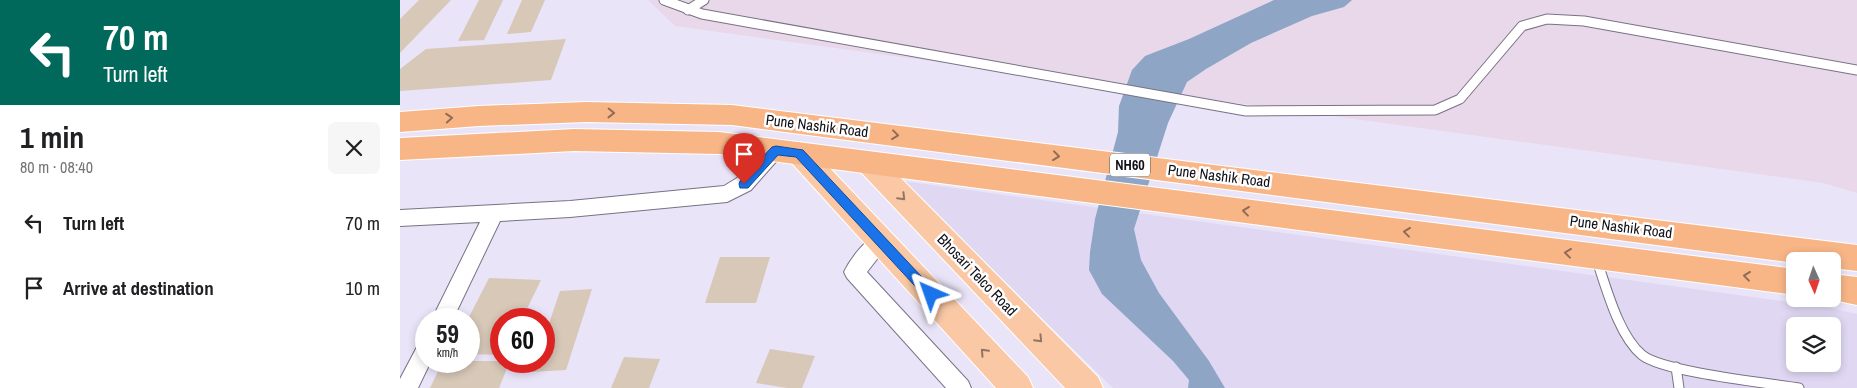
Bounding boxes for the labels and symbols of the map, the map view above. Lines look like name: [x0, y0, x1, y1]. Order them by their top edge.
one-way arrow: [607, 107, 615, 118]
street label: Pune Nashik Road: [765, 109, 870, 142]
one-way arrow: [445, 113, 453, 124]
one-way arrow: [891, 129, 899, 140]
pin: [723, 133, 765, 184]
one-way arrow: [1052, 150, 1060, 161]
road number: NH60: [1110, 154, 1150, 176]
street label: Pune Nashik Road: [1167, 159, 1272, 192]
one-way arrow: [896, 191, 905, 200]
one-way arrow: [1242, 206, 1250, 217]
street label: Pune Nashik Road: [1569, 210, 1674, 243]
one-way arrow: [1403, 227, 1411, 238]
street label: Bhosari Telco Road: [933, 229, 1022, 320]
one-way arrow: [1564, 248, 1572, 259]
north arrow: [1786, 252, 1841, 308]
position arrow: [904, 267, 956, 319]
one-way arrow: [1742, 271, 1750, 282]
speed limit sign: 60: [490, 308, 555, 373]
one-way arrow: [1033, 333, 1042, 342]
one-way arrow: [981, 349, 990, 358]

